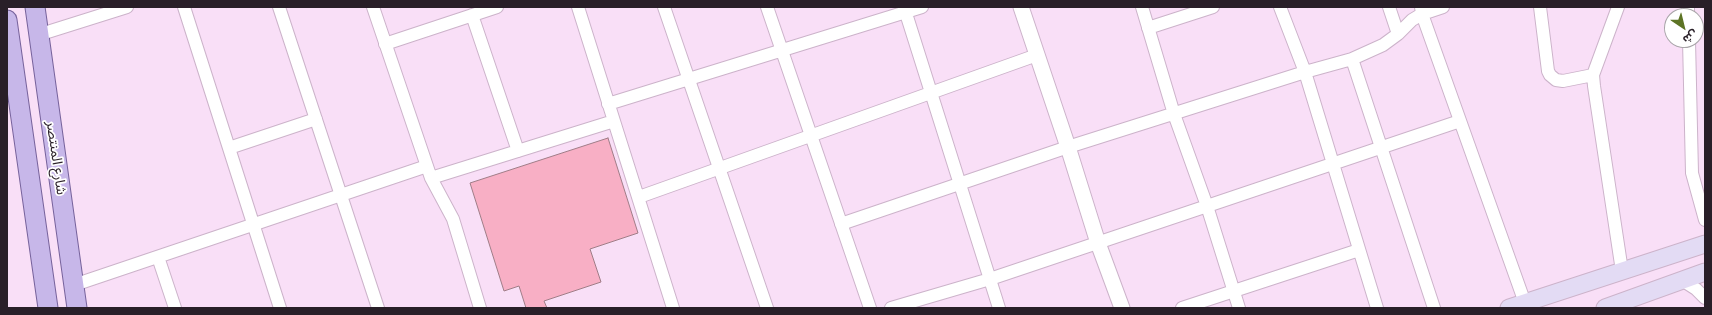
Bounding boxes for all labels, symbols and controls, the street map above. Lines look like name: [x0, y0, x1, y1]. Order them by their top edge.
north arrow: [1664, 8, 1704, 48]
text: ش: [1680, 27, 1701, 47]
street label: شارع المنتصر: [43, 120, 69, 196]

